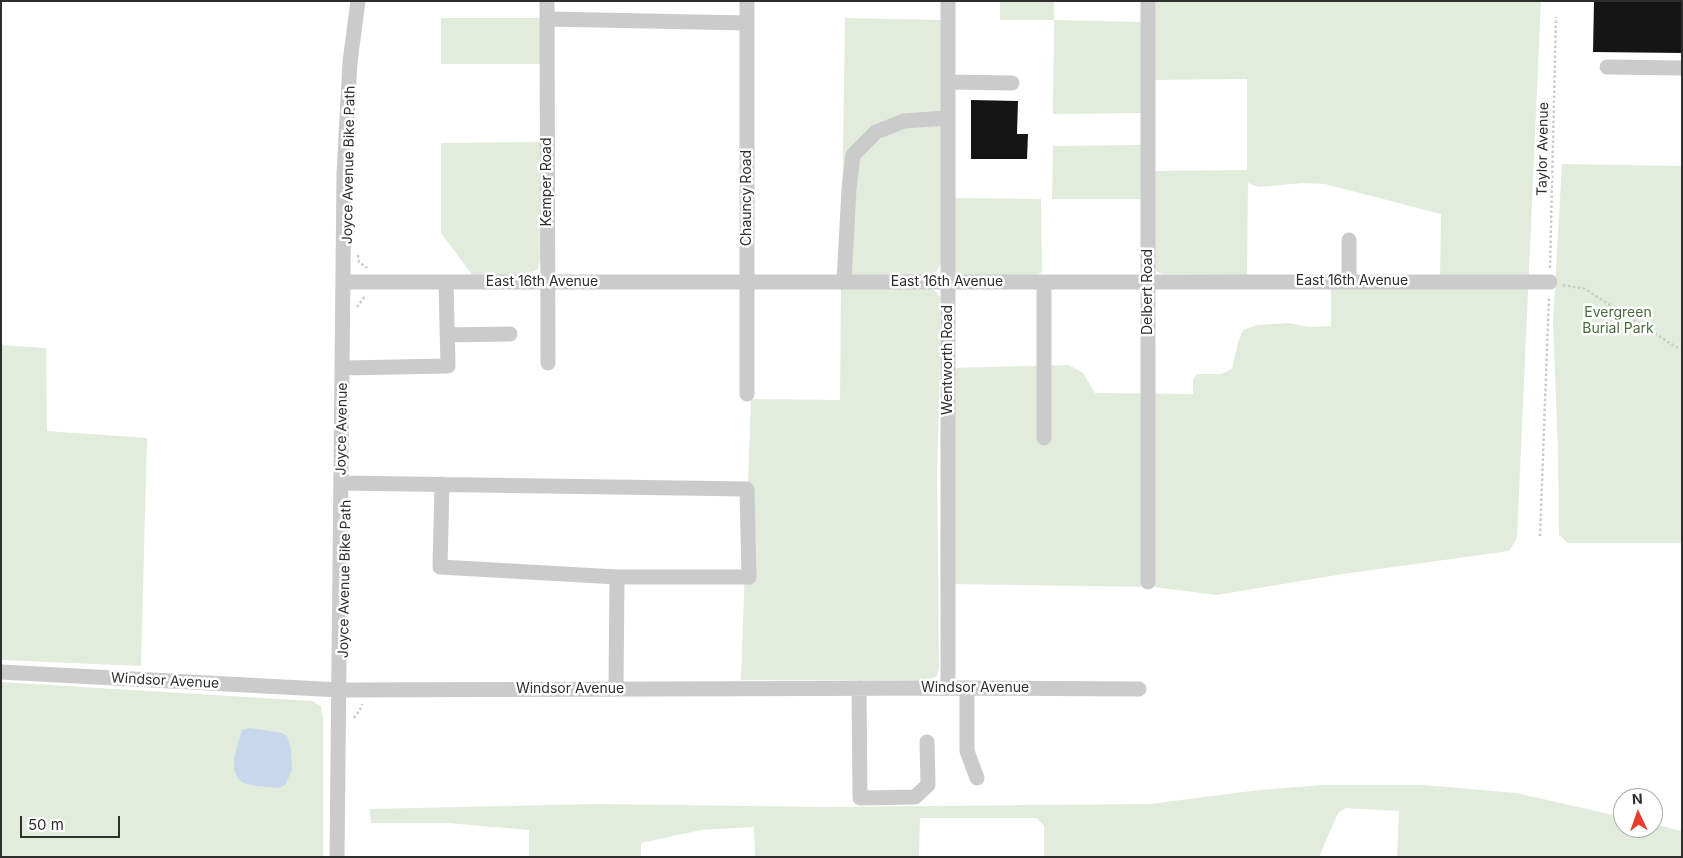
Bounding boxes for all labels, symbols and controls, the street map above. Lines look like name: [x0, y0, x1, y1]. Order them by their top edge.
street label: Joyce Avenue Bike Path: [339, 86, 359, 244]
street label: Taylor Avenue: [1534, 102, 1552, 196]
street label: Kemper Road: [539, 138, 555, 226]
street label: Chauncy Road: [739, 150, 755, 246]
street label: Delbert Road: [1140, 249, 1156, 335]
street label: East 16th Avenue: [1296, 273, 1408, 289]
street label: East 16th Avenue: [486, 274, 598, 290]
street label: East 16th Avenue: [891, 274, 1003, 290]
street label: Wentworth Road: [940, 305, 956, 415]
park label: Evergreen Burial Park: [1582, 305, 1654, 338]
street label: Joyce Avenue: [333, 382, 351, 476]
street label: Joyce Avenue Bike Path: [335, 500, 355, 658]
street label: Windsor Avenue: [111, 670, 219, 692]
street label: Windsor Avenue: [921, 680, 1029, 696]
street label: Windsor Avenue: [516, 681, 624, 697]
north arrow: [1613, 788, 1663, 838]
text: N: [1631, 790, 1643, 807]
scale bar: [22, 806, 122, 838]
text: 50 m: [28, 815, 64, 834]

